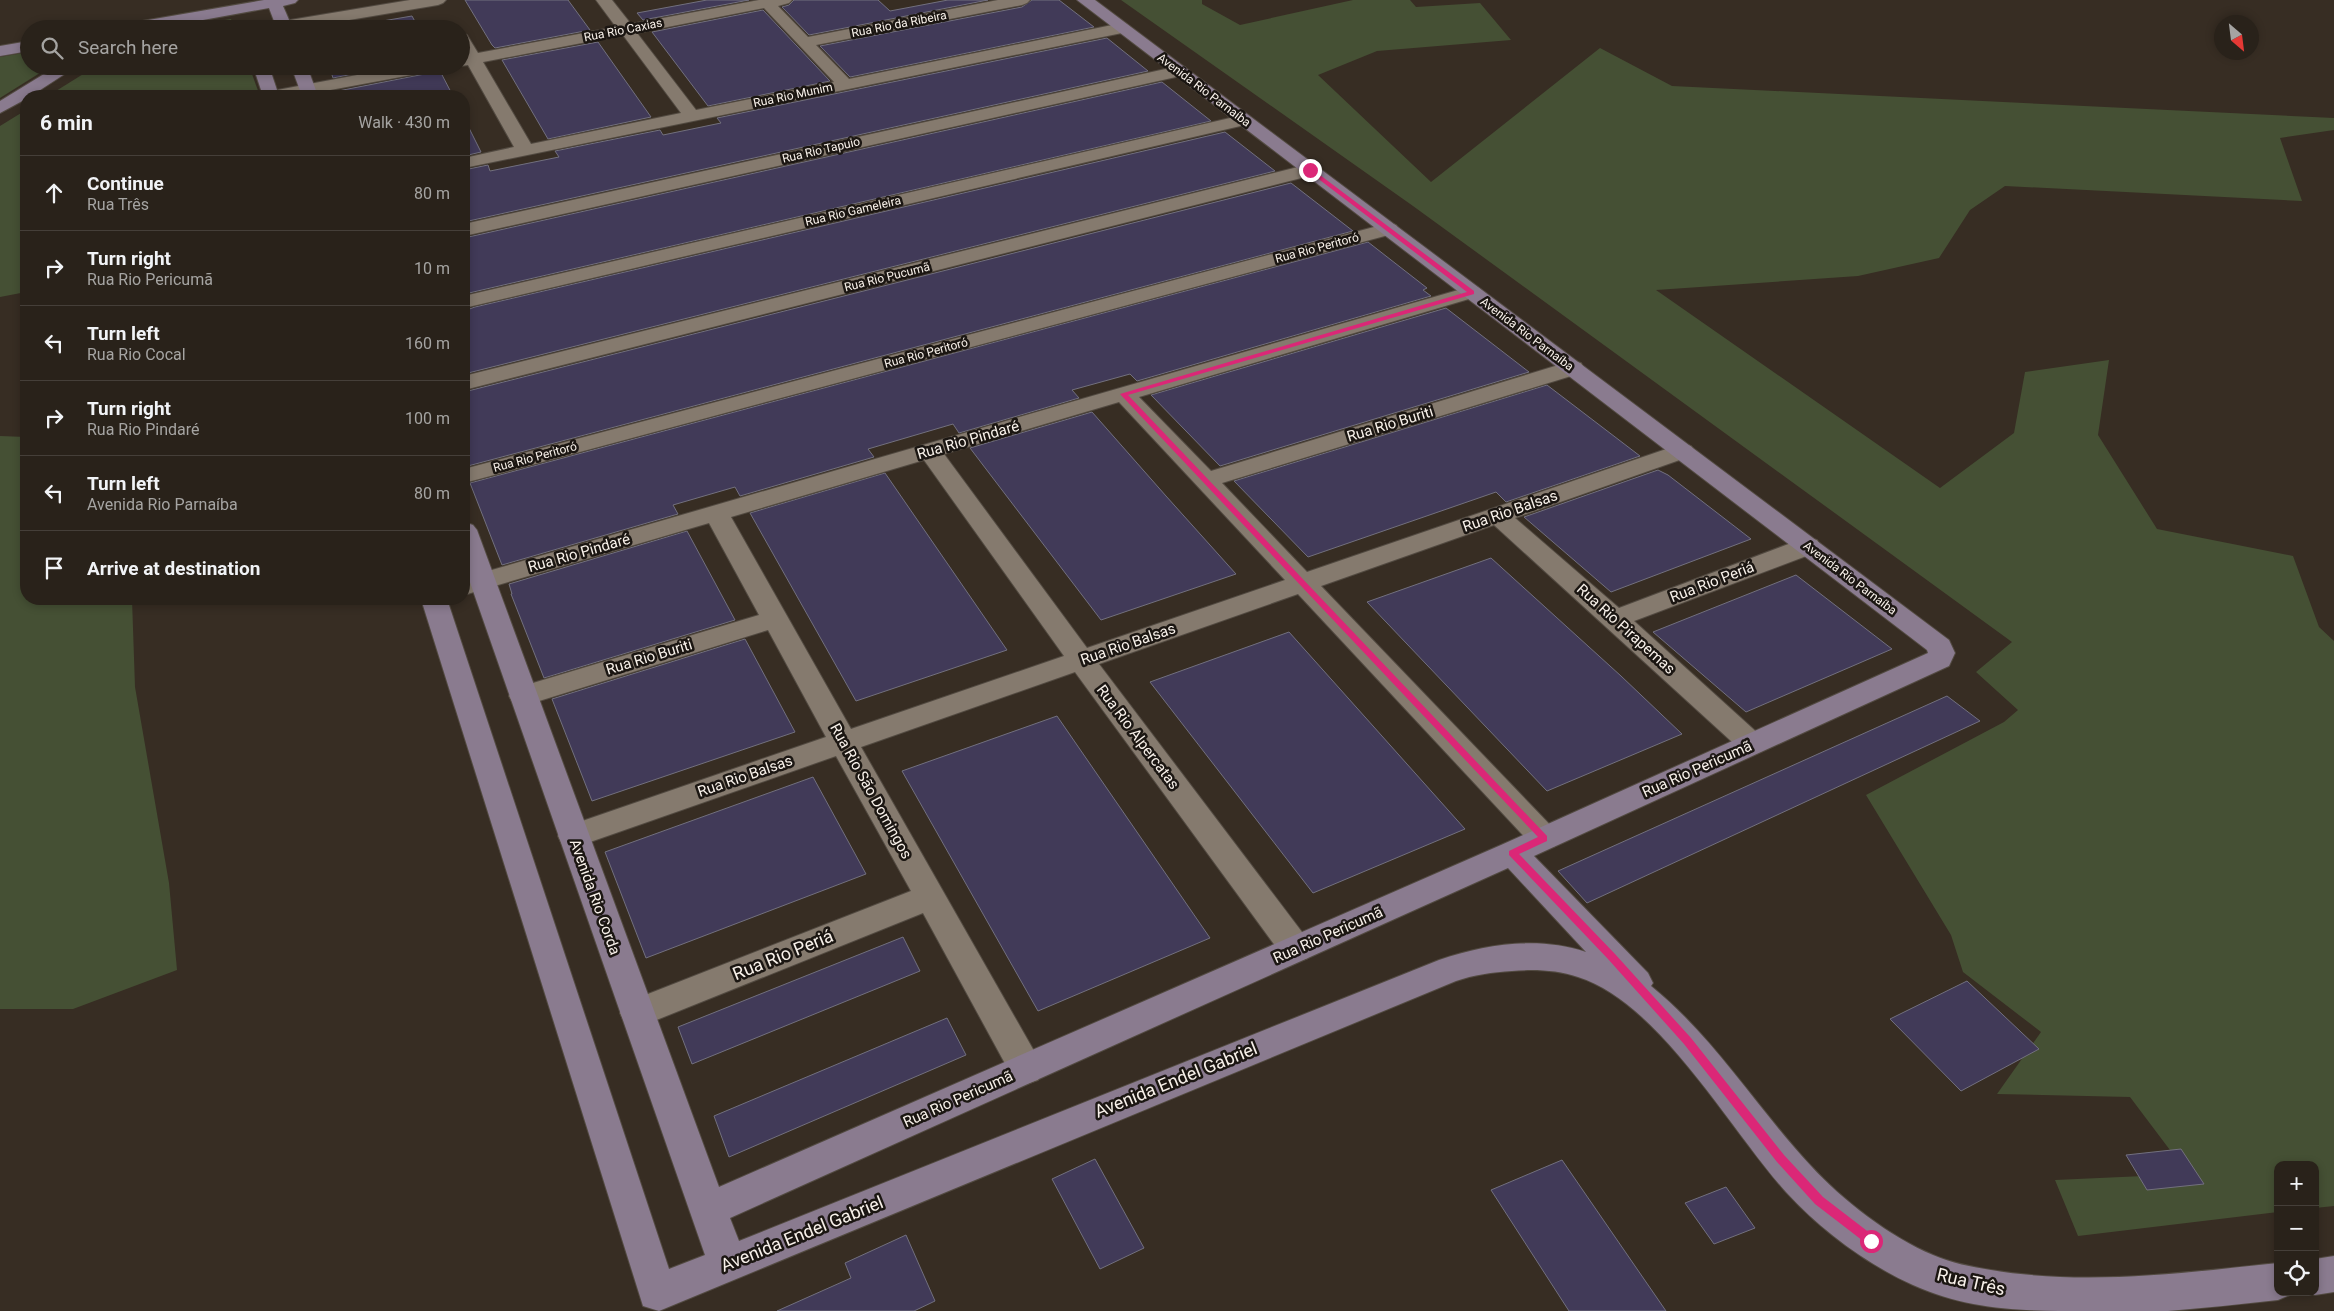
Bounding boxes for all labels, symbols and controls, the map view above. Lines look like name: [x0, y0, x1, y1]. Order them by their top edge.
street label: Rua Rio da Ribeira: [850, 8, 948, 40]
north arrow: [2214, 15, 2259, 60]
street label: Rua Rio Caxias: [583, 16, 663, 44]
search box: [20, 20, 470, 75]
icon: search: [38, 34, 66, 62]
text: Search here: [78, 36, 178, 59]
street label: Avenida Rio Parnaíba: [1155, 50, 1253, 130]
street label: Rua Rio Munim: [752, 80, 834, 110]
text: 6 min: [40, 111, 93, 135]
text: Walk · 430 m: [358, 113, 450, 132]
street label: Rua Rio Tapuio: [781, 134, 861, 166]
route end: [1299, 159, 1322, 182]
text: Continue: [87, 172, 164, 195]
icon: ahead: [40, 179, 68, 207]
text: 80 m: [414, 184, 450, 203]
street label: Rua Rio Gameleira: [804, 193, 902, 229]
text: Rua Três: [87, 195, 149, 214]
street label: Rua Rio Peritoró: [1274, 230, 1360, 266]
text: Turn right: [87, 247, 171, 270]
icon: right: [40, 254, 68, 282]
text: 10 m: [414, 259, 450, 278]
street label: Rua Rio Pucumã: [843, 260, 931, 294]
text: Rua Rio Pericumã: [87, 270, 213, 289]
street label: Avenida Rio Parnaíba: [1478, 294, 1576, 374]
text: Turn left: [87, 322, 160, 345]
icon: left: [40, 329, 68, 357]
text: 160 m: [405, 334, 450, 353]
street label: Rua Rio Peritoró: [883, 335, 969, 371]
text: Rua Rio Cocal: [87, 345, 186, 364]
text: Turn right: [87, 397, 171, 420]
street label: Rua Rio Buriti: [1345, 402, 1435, 446]
icon: right: [40, 404, 68, 432]
text: 100 m: [405, 409, 450, 428]
street label: Rua Rio Pindaré: [915, 417, 1021, 463]
text: Rua Rio Pindaré: [87, 420, 200, 439]
street label: Rua Rio Peritoró: [492, 439, 578, 475]
text: Turn left: [87, 472, 160, 495]
icon: left: [40, 479, 68, 507]
text: 80 m: [414, 484, 450, 503]
street label: Rua Rio Balsas: [1460, 486, 1560, 536]
text: Avenida Rio Parnaíba: [87, 495, 238, 514]
street label: Rua Rio Pindaré: [526, 530, 632, 576]
street label: Avenida Rio Parnaíba: [1801, 538, 1899, 618]
icon: arrive: [40, 554, 68, 582]
text: Arrive at destination: [87, 557, 260, 580]
street label: Rua Rio Periá: [1667, 558, 1757, 606]
street label: Rua Rio Pirapemas: [1573, 580, 1679, 678]
street label: Rua Rio Balsas: [1078, 619, 1178, 669]
street label: Rua Rio Buriti: [604, 635, 694, 679]
street label: Rua Rio Alpercatas: [1093, 681, 1183, 793]
street label: Rua Rio São Domingos: [826, 720, 916, 862]
street label: Rua Rio Pericumã: [1639, 737, 1755, 801]
street label: Rua Rio Balsas: [695, 751, 795, 801]
street label: Avenida Rio Corda: [566, 837, 624, 957]
street label: Rua Rio Pericumã: [1270, 903, 1386, 967]
street label: Rua Rio Periá: [729, 925, 836, 984]
street label: Avenida Endel Gabriel: [1091, 1037, 1260, 1122]
street label: Rua Rio Pericumã: [900, 1067, 1016, 1131]
map controls: [2274, 1161, 2319, 1296]
button: +: [2274, 1161, 2319, 1206]
street label: Avenida Endel Gabriel: [717, 1191, 886, 1276]
button: −: [2274, 1206, 2319, 1251]
route start: [1860, 1230, 1883, 1253]
button: locate: [2274, 1251, 2319, 1296]
street label: Rua Três: [1935, 1263, 2007, 1300]

